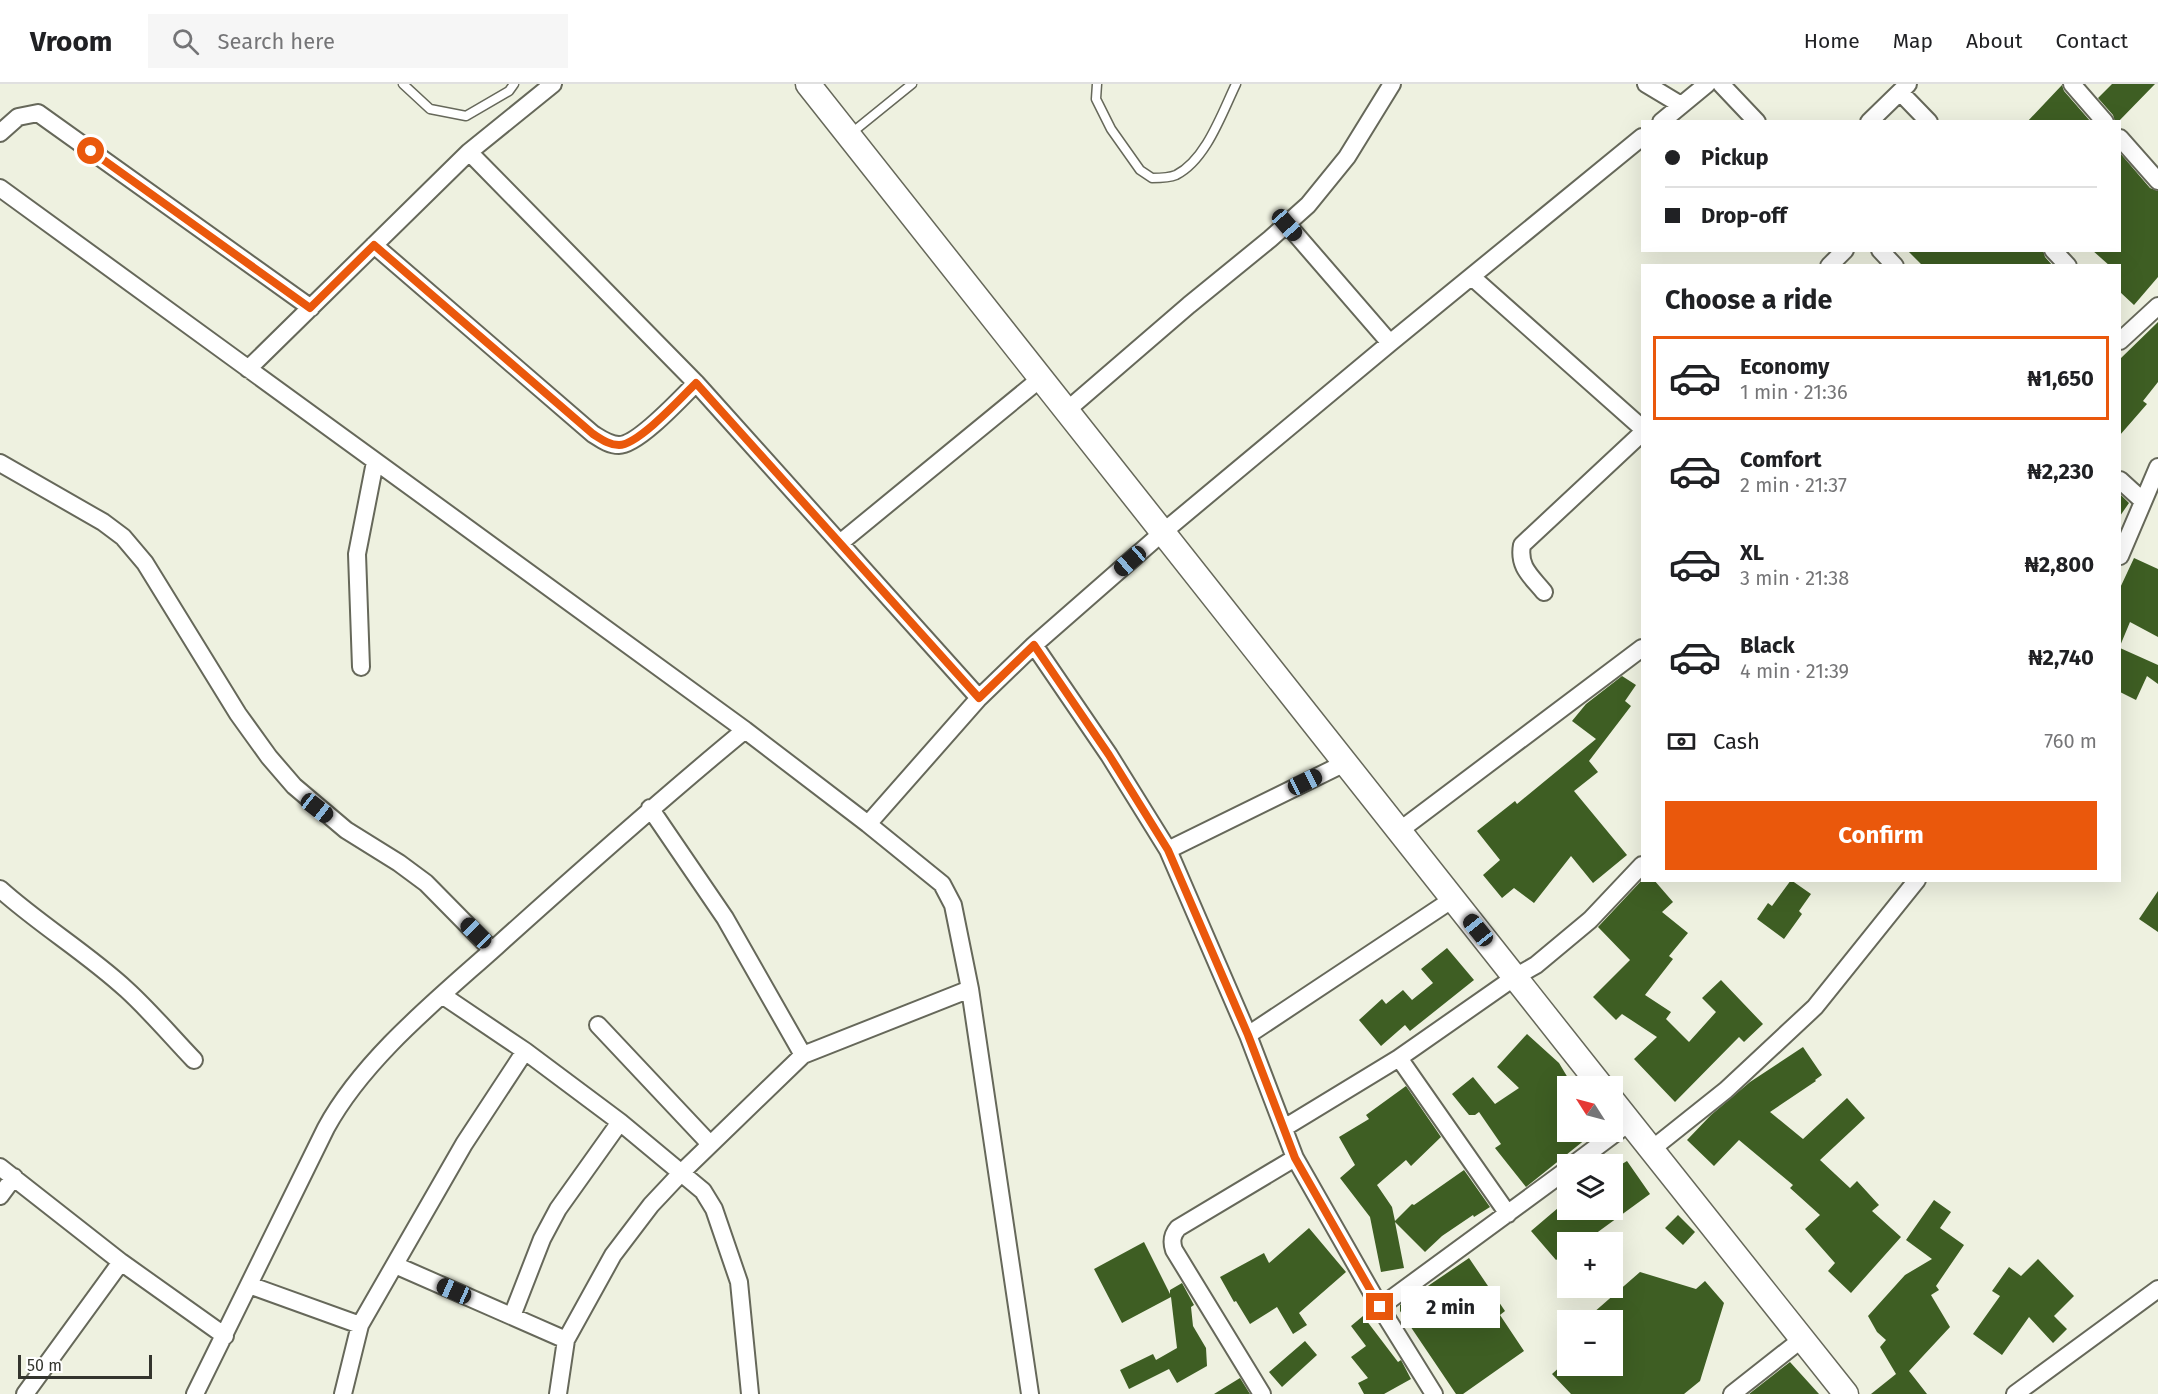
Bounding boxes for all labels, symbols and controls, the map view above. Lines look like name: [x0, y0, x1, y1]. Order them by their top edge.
search box: [148, 14, 568, 68]
text: Vroom: [30, 25, 112, 58]
icon: search: [169, 25, 202, 58]
text: Search here: [217, 28, 335, 55]
text: Home: [1804, 28, 1860, 54]
text: Map: [1893, 28, 1933, 54]
text: About: [1966, 28, 2023, 54]
text: Contact: [2056, 28, 2128, 54]
route start: [77, 137, 104, 164]
text: Pickup: [1701, 144, 1769, 171]
text: Drop-off: [1701, 202, 1787, 229]
car: [1268, 206, 1306, 244]
text: Choose a ride: [1665, 284, 1832, 316]
icon: car: [1668, 351, 1722, 405]
text: Economy: [1740, 353, 1829, 380]
text: ₦1,650: [2027, 365, 2094, 392]
text: 1 min · 21:36: [1740, 380, 1848, 404]
icon: car: [1668, 444, 1722, 498]
text: Comfort: [1740, 446, 1821, 473]
text: ₦2,230: [2027, 458, 2094, 485]
text: 2 min · 21:37: [1740, 473, 1847, 497]
icon: car: [1668, 537, 1722, 591]
text: XL: [1740, 539, 1764, 566]
car: [1111, 542, 1149, 580]
text: ₦2,800: [2024, 551, 2094, 578]
text: 3 min · 21:38: [1740, 566, 1849, 590]
icon: car: [1668, 630, 1722, 684]
text: Black: [1740, 632, 1795, 659]
text: ₦2,740: [2028, 644, 2094, 671]
text: 4 min · 21:39: [1740, 659, 1849, 683]
icon: cash: [1665, 725, 1698, 758]
text: Cash: [1713, 728, 1760, 755]
text: 760 m: [2044, 729, 2097, 753]
car: [1285, 766, 1325, 798]
car: [297, 790, 337, 826]
button: Confirm: [1665, 801, 2097, 870]
car: [1460, 910, 1496, 950]
car: [457, 914, 495, 952]
north arrow: [1557, 1076, 1623, 1142]
map controls: [1557, 1076, 1623, 1376]
button: layers: [1557, 1154, 1623, 1220]
button: +: [1557, 1232, 1623, 1298]
car: [434, 1275, 474, 1307]
callout: 2 min: [1401, 1286, 1500, 1328]
route end: [1366, 1293, 1393, 1320]
text: 2 min: [1426, 1295, 1475, 1319]
button: −: [1557, 1310, 1623, 1376]
scale bar: [18, 1352, 152, 1380]
text: 50 m: [27, 1356, 62, 1375]

